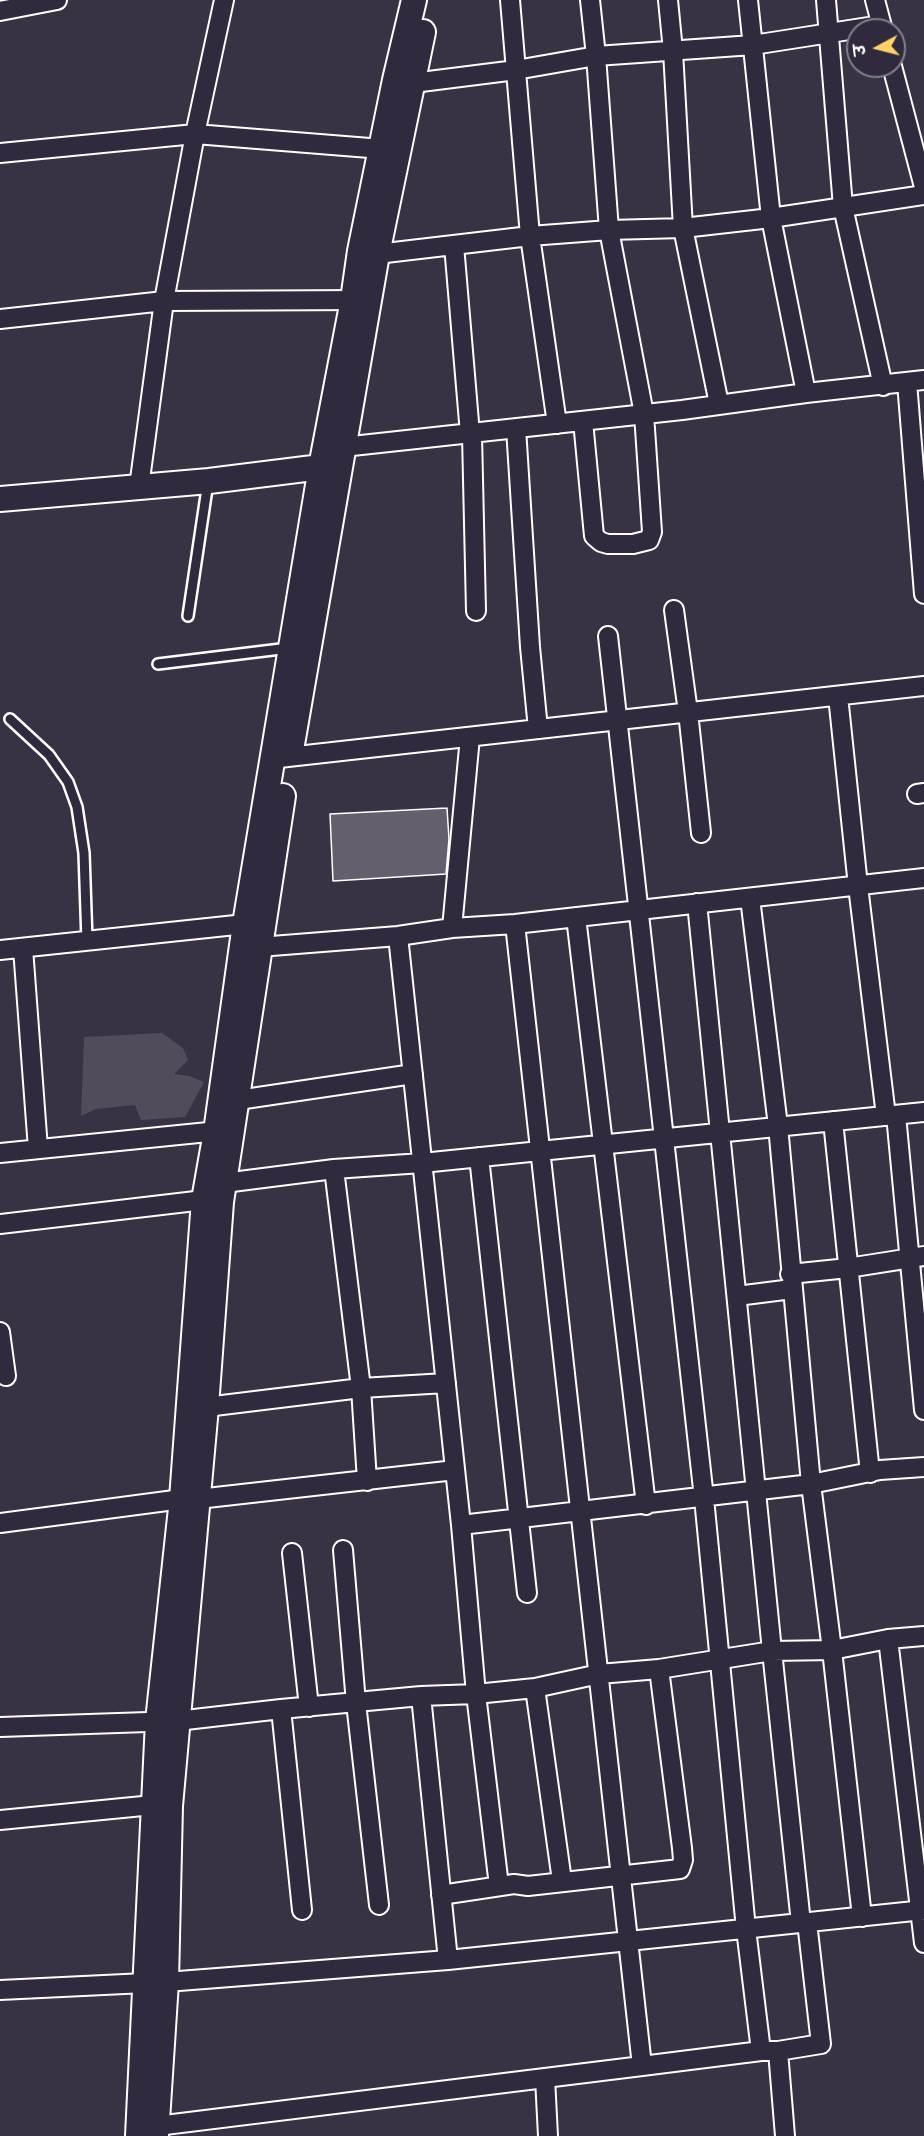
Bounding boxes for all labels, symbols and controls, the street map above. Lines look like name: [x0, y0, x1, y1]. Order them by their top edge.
north arrow: [846, 18, 906, 78]
text: उ: [849, 43, 872, 57]

